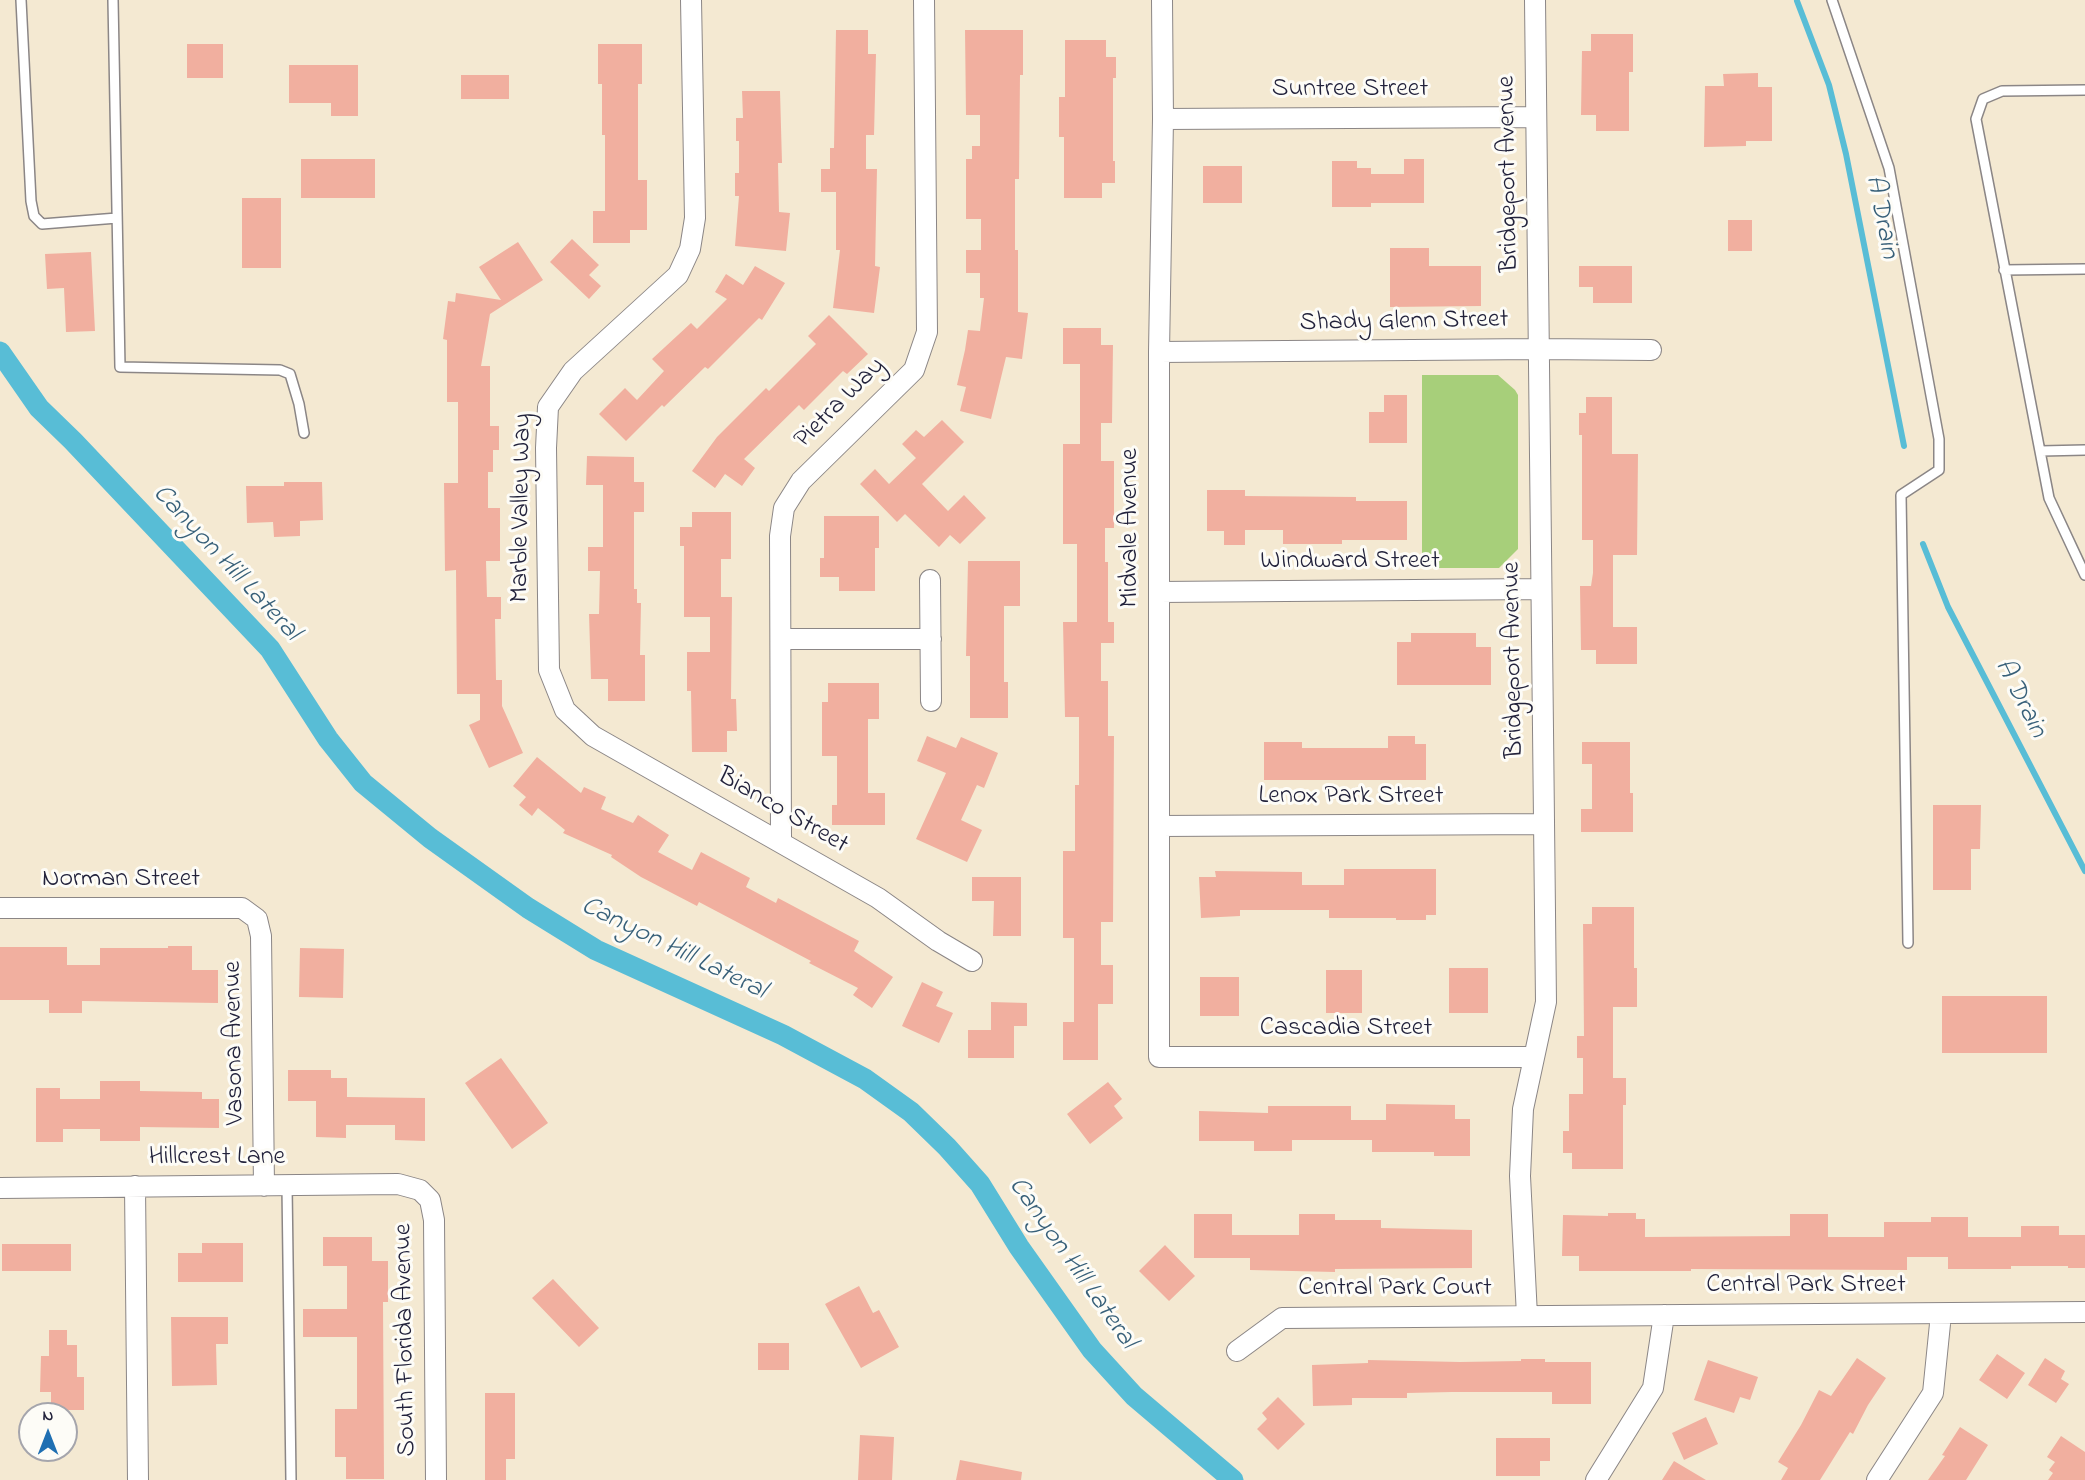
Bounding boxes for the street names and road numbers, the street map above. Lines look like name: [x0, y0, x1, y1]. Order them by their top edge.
street label: Suntree Street: [1272, 75, 1428, 107]
street label: Bridgeport Avenue: [1493, 75, 1527, 273]
street label: Shady Glenn Street: [1299, 306, 1509, 340]
street label: Pietra Way: [789, 352, 893, 456]
street label: Marble Valley Way: [506, 413, 540, 603]
street label: Midvale Avenue: [1116, 448, 1148, 608]
street label: Windward Street: [1260, 547, 1440, 579]
street label: Bridgeport Avenue: [1498, 561, 1532, 759]
street label: Bianco Street: [711, 762, 853, 862]
street label: Lenox Park Street: [1259, 782, 1443, 814]
street label: Norman Street: [42, 865, 200, 897]
street label: Vasona Avenue: [219, 961, 253, 1125]
street label: Cascadia Street: [1260, 1014, 1432, 1046]
street label: Hillcrest Lane: [149, 1143, 285, 1175]
street label: South Florida Avenue: [389, 1223, 425, 1457]
street label: Central Park Street: [1706, 1271, 1906, 1303]
street label: Central Park Court: [1298, 1274, 1492, 1306]

